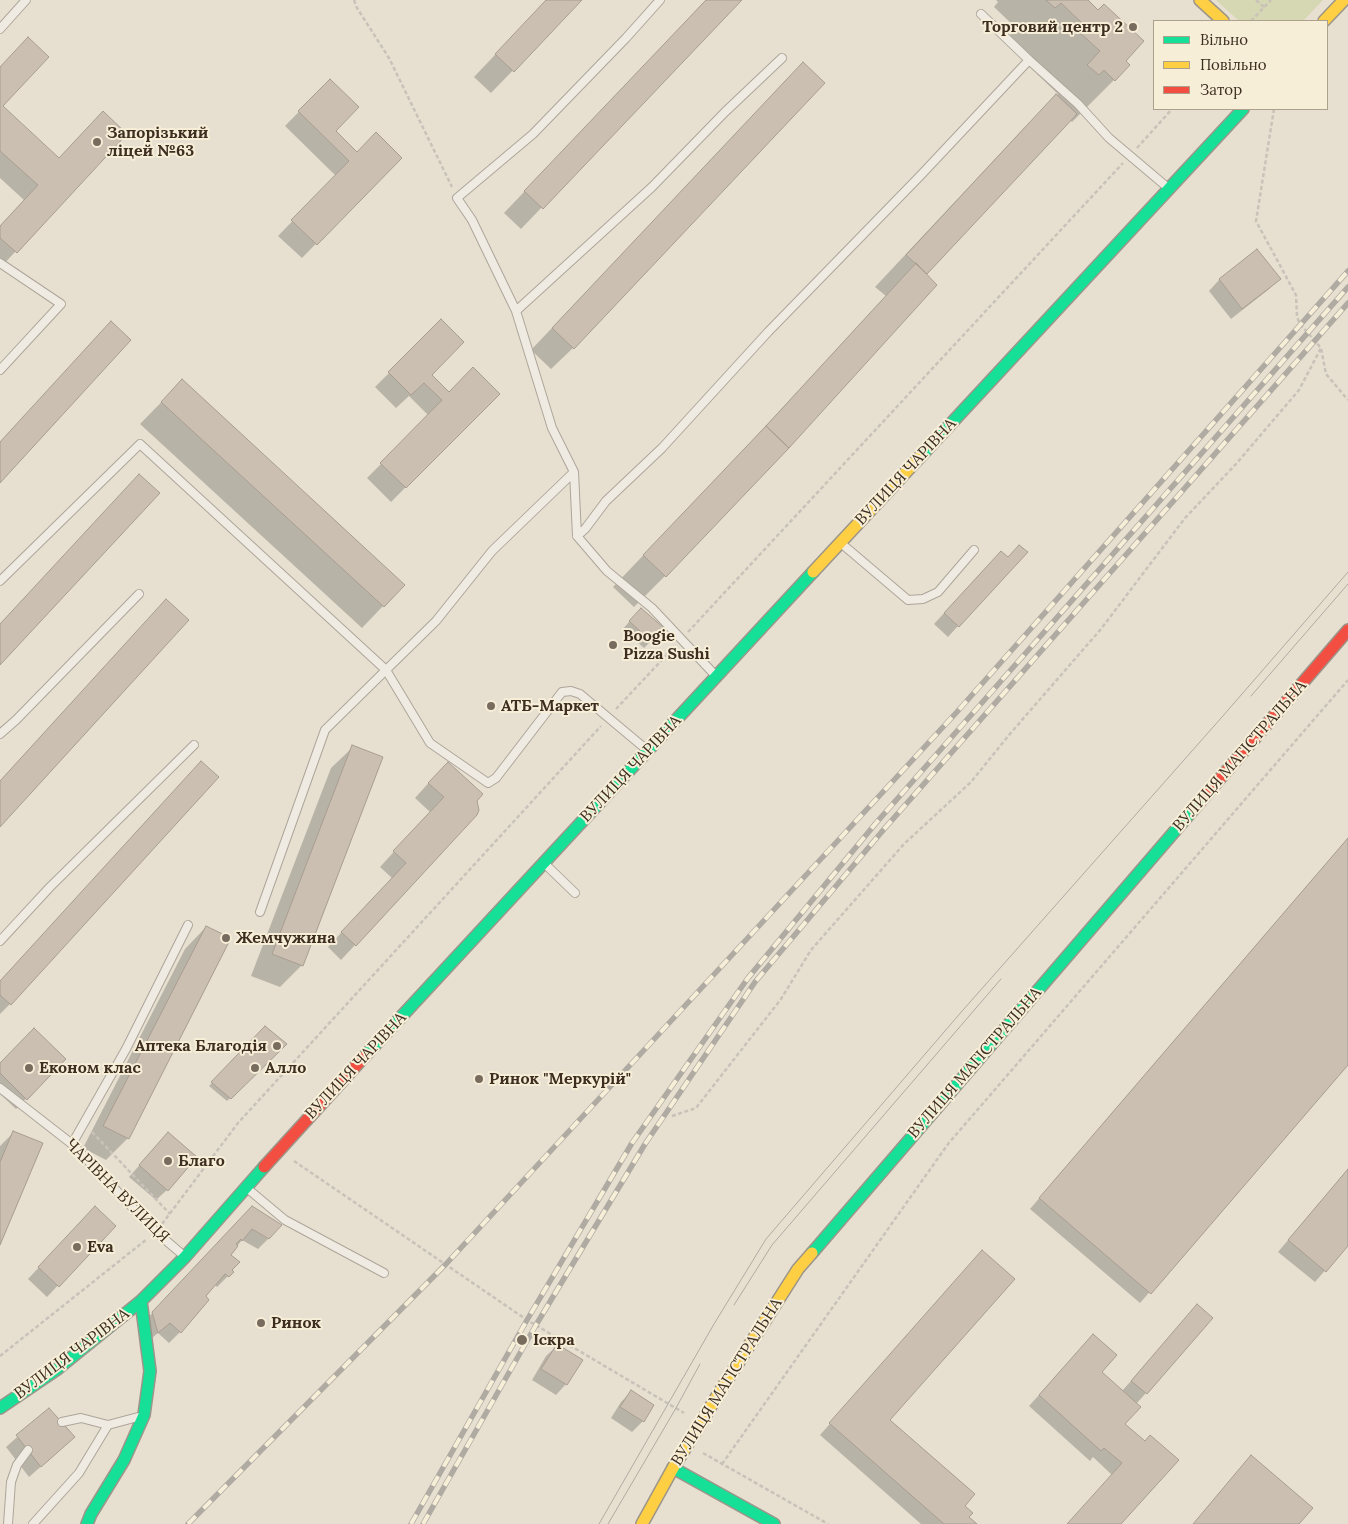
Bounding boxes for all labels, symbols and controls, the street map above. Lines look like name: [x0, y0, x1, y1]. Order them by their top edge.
place label: Торговий центр 2: [982, 17, 1123, 37]
legend: [1153, 20, 1328, 110]
marker: Торговий центр 2: [1127, 21, 1139, 33]
text: Вільно: [1200, 30, 1248, 49]
text: Повільно: [1200, 55, 1266, 74]
text: Затор: [1200, 80, 1242, 99]
place label: Запорізький ліцей №63: [107, 123, 208, 161]
marker: Запорізький ліцей №63: [91, 136, 103, 148]
street label: ВУЛИЦЯ ЧАРІВНА: [851, 415, 961, 529]
place label: Boogie Pizza Sushi: [623, 626, 710, 664]
marker: Boogie Pizza Sushi: [607, 639, 619, 651]
street label: ВУЛИЦЯ МАГІСТРАЛЬНА: [1169, 677, 1311, 835]
place label: АТБ-Маркет: [501, 696, 599, 716]
marker: АТБ-Маркет: [485, 700, 497, 712]
street label: ВУЛИЦЯ ЧАРІВНА: [576, 712, 686, 826]
place label: Жемчужина: [236, 928, 336, 948]
marker: Жемчужина: [220, 932, 232, 944]
street label: ВУЛИЦЯ МАГІСТРАЛЬНА: [904, 984, 1046, 1142]
street label: ВУЛИЦЯ ЧАРІВНА: [301, 1009, 411, 1123]
place label: Аптека Благодія: [135, 1036, 267, 1056]
marker: Аптека Благодія: [271, 1040, 283, 1052]
place label: Економ клас: [39, 1058, 141, 1078]
place label: Алло: [265, 1058, 306, 1078]
marker: Економ клас: [23, 1062, 35, 1074]
marker: Алло: [249, 1062, 261, 1074]
place label: Ринок "Меркурій": [489, 1069, 631, 1089]
marker: Ринок "Меркурій": [473, 1073, 485, 1085]
street label: ЧАРІВНА ВУЛИЦЯ: [61, 1135, 173, 1247]
place label: Благо: [178, 1151, 225, 1171]
marker: Благо: [162, 1155, 174, 1167]
place label: Eva: [87, 1237, 114, 1257]
marker: Eva: [71, 1241, 83, 1253]
street label: ВУЛИЦЯ МАГІСТРАЛЬНА: [667, 1295, 787, 1469]
street label: ВУЛИЦЯ ЧАРІВНА: [11, 1304, 133, 1404]
place label: Ринок: [271, 1313, 321, 1333]
marker: Ринок: [255, 1317, 267, 1329]
place label: Іскра: [533, 1330, 575, 1350]
marker: Іскра: [515, 1333, 529, 1347]

